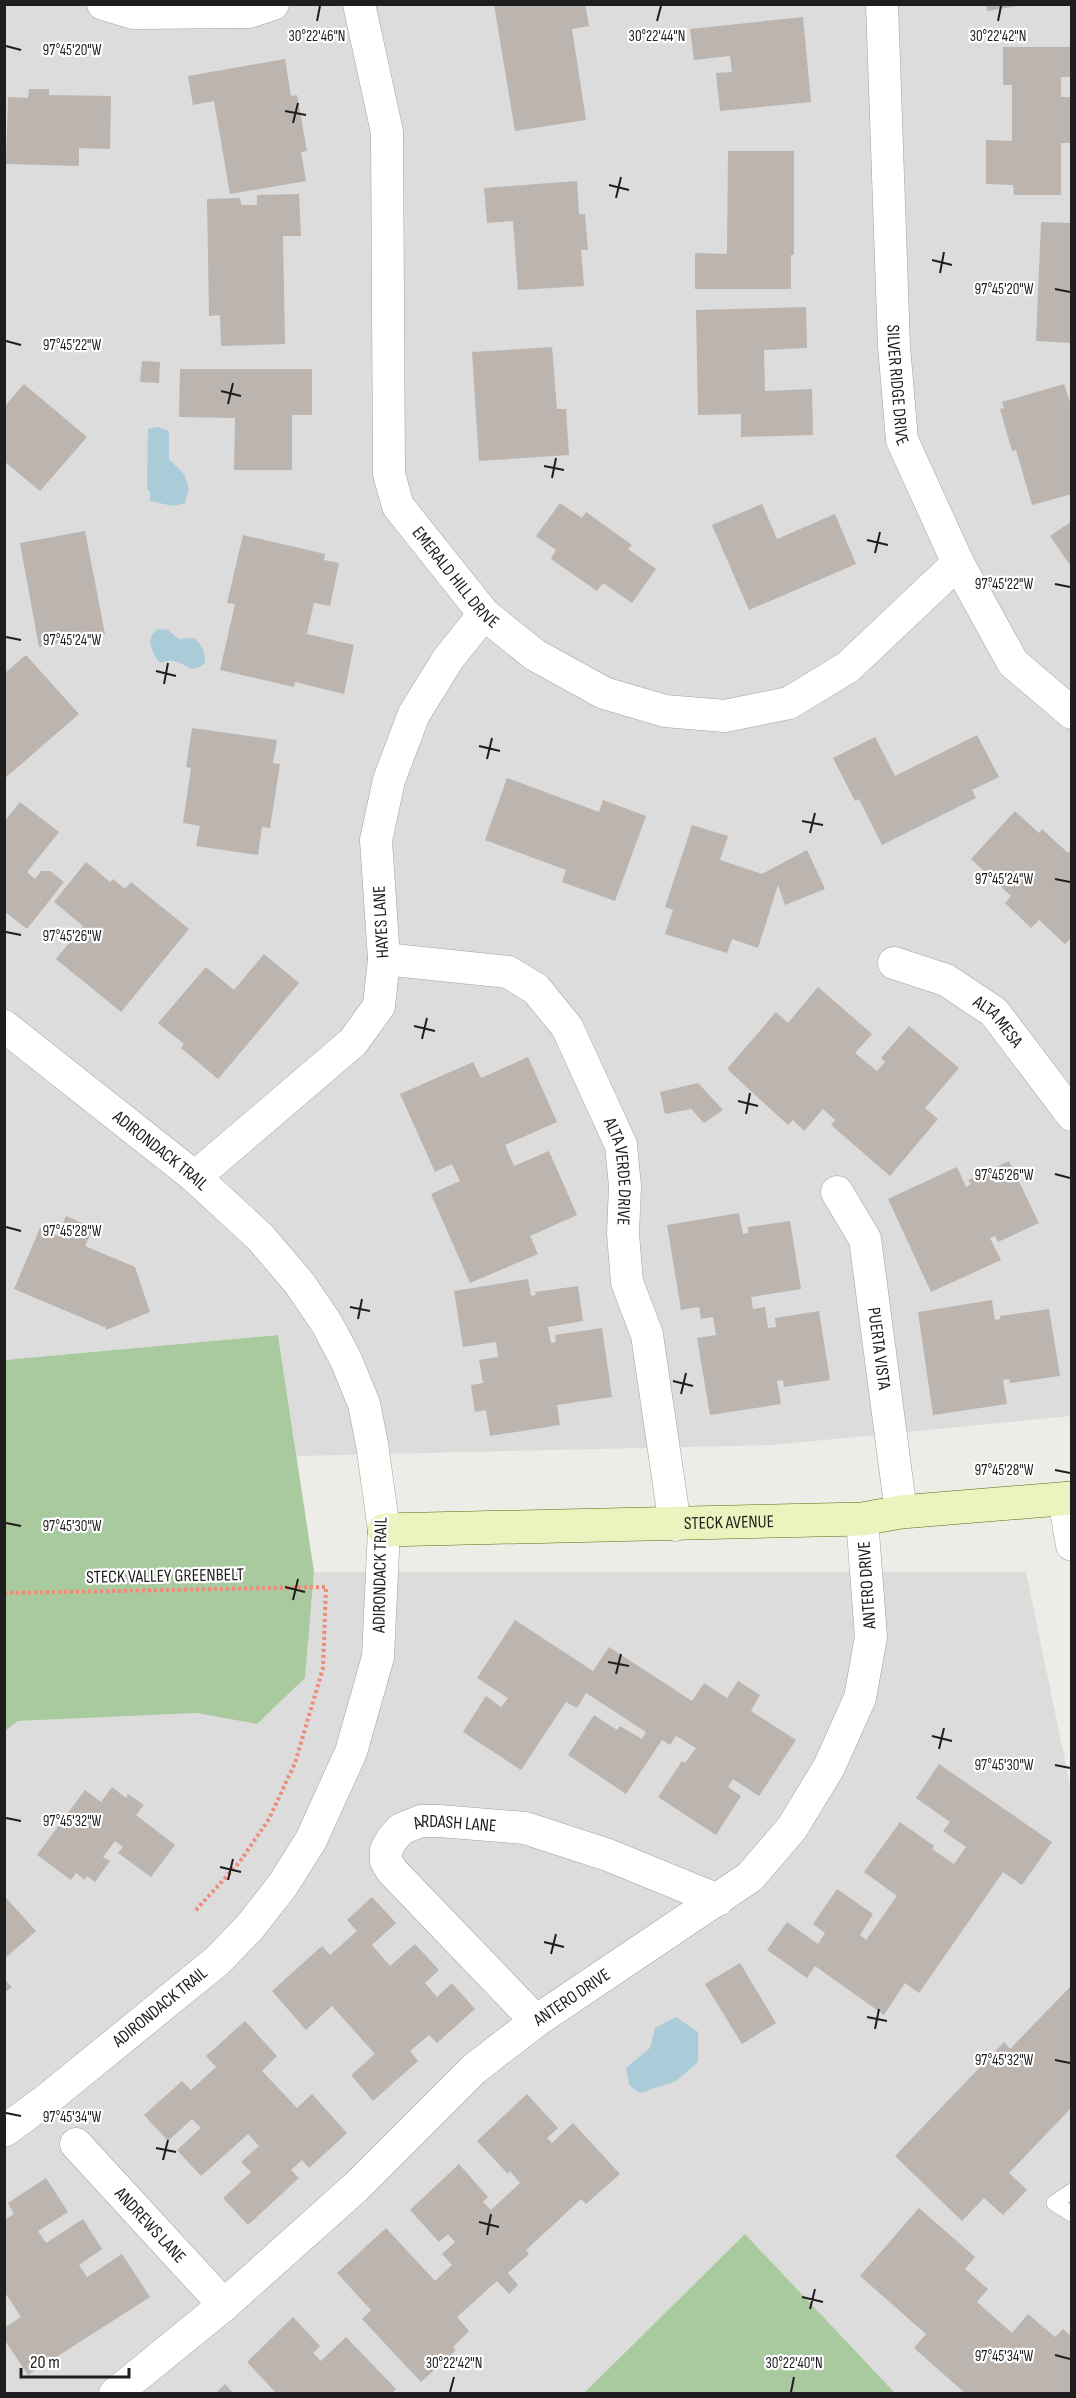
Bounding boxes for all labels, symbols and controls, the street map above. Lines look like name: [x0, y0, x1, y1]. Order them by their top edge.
text: 30°22'46"N: [288, 27, 346, 46]
text: 30°22'44"N: [629, 27, 685, 46]
text: 30°22'42"N: [970, 27, 1026, 46]
text: 97°45'20"W: [42, 41, 102, 60]
text: 97°45'20"W: [974, 280, 1034, 299]
street label: SILVER RIDGE DRIVE: [883, 324, 913, 449]
text: 97°45'22"W: [43, 336, 101, 355]
street label: EMERALD HILL DRIVE: [408, 522, 503, 632]
text: 97°45'22"W: [975, 575, 1033, 594]
text: 97°45'24"W: [43, 631, 101, 650]
text: 97°45'24"W: [975, 870, 1033, 889]
street label: HAYES LANE: [369, 885, 393, 959]
text: 97°45'26"W: [43, 927, 102, 946]
street label: ALTA MESA: [969, 990, 1028, 1052]
street label: ADIRONDACK TRAIL: [108, 1105, 213, 1195]
street label: ALTA VERDE DRIVE: [599, 1113, 635, 1226]
text: 97°45'26"W: [975, 1166, 1034, 1185]
text: 97°45'28"W: [43, 1222, 102, 1241]
street label: PUERTA VISTA: [864, 1306, 895, 1391]
text: 97°45'28"W: [975, 1461, 1034, 1480]
street label: STECK AVENUE: [684, 1511, 774, 1534]
text: 97°45'30"W: [42, 1517, 102, 1536]
street label: ADIRONDACK TRAIL: [368, 1517, 392, 1634]
street label: ANTERO DRIVE: [853, 1540, 881, 1631]
street label: STECK VALLEY GREENBELT: [86, 1564, 244, 1588]
text: 97°45'30"W: [974, 1756, 1034, 1775]
street label: ARDASH LANE: [409, 1810, 497, 1836]
text: 97°45'32"W: [43, 1812, 102, 1831]
street label: ADIRONDACK TRAIL: [108, 1962, 212, 2052]
street label: ANTERO DRIVE: [528, 1964, 614, 2031]
text: 97°45'32"W: [975, 2051, 1034, 2070]
text: 97°45'34"W: [43, 2108, 102, 2127]
street label: ANDREWS LANE: [110, 2182, 190, 2267]
scale bar: [21, 2341, 129, 2379]
text: 97°45'34"W: [975, 2347, 1034, 2366]
text: 20 m: [30, 2352, 60, 2373]
text: 30°22'42"N: [426, 2354, 482, 2373]
text: 30°22'40"N: [765, 2354, 823, 2373]

